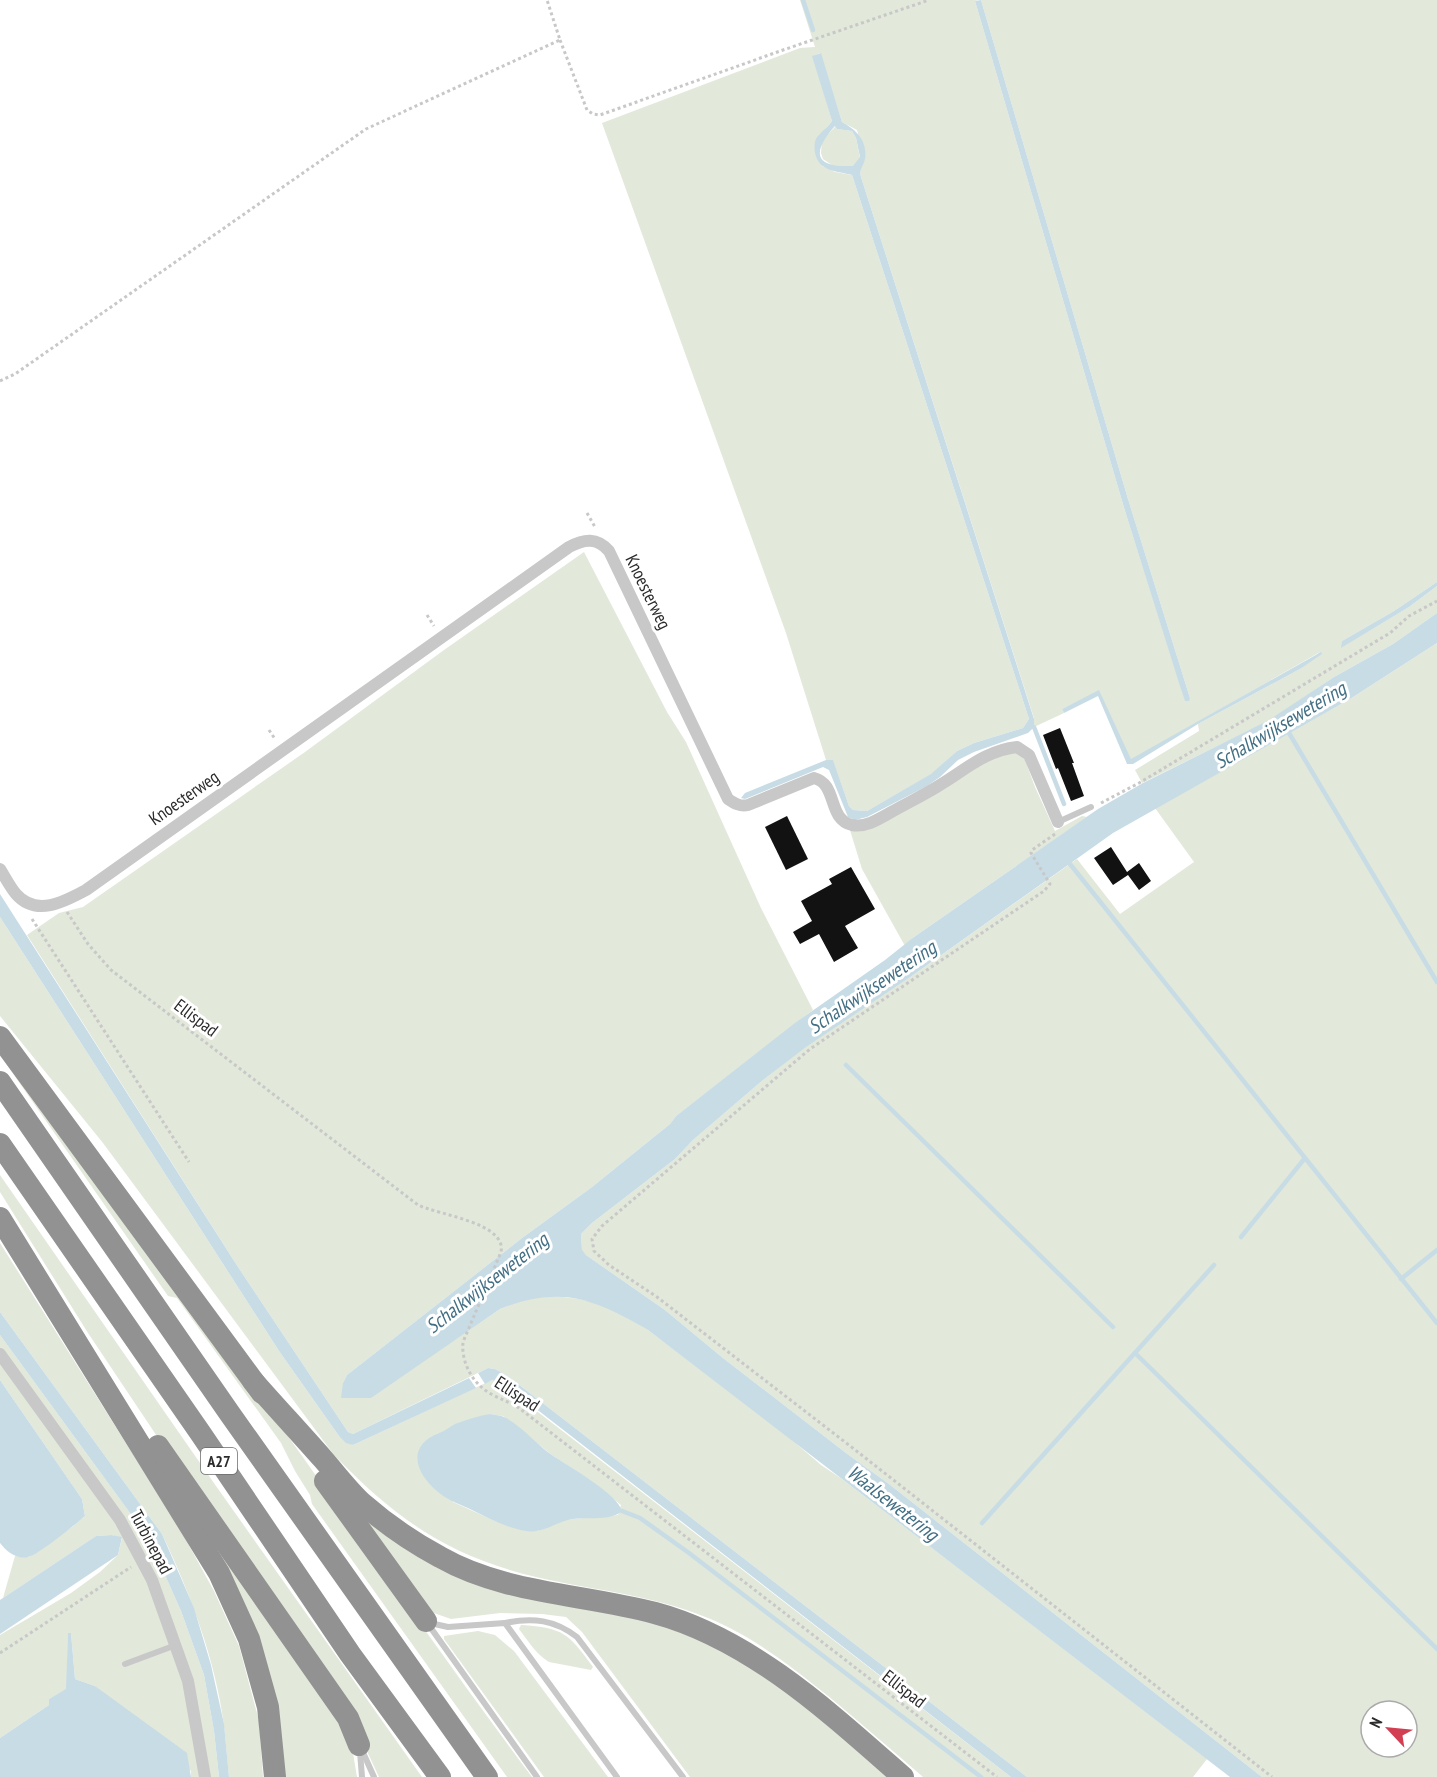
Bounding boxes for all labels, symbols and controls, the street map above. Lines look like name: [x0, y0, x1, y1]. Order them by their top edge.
street label: Knoesterweg: [620, 551, 676, 633]
water label: Schalkwijksewetering: [1210, 675, 1352, 774]
street label: Knoesterweg: [144, 765, 223, 830]
water label: Schalkwijksewetering: [803, 934, 942, 1039]
street label: Ellispad: [170, 994, 223, 1042]
water label: Schalkwijksewetering: [420, 1226, 555, 1339]
street label: Ellispad: [490, 1371, 544, 1417]
road number: A27: [201, 1448, 237, 1474]
water label: Waalsewetering: [842, 1459, 945, 1548]
street label: Turbinepad: [125, 1506, 178, 1578]
street label: Ellispad: [878, 1664, 931, 1713]
north arrow: [1359, 1699, 1419, 1759]
text: N: [1365, 1714, 1386, 1731]

